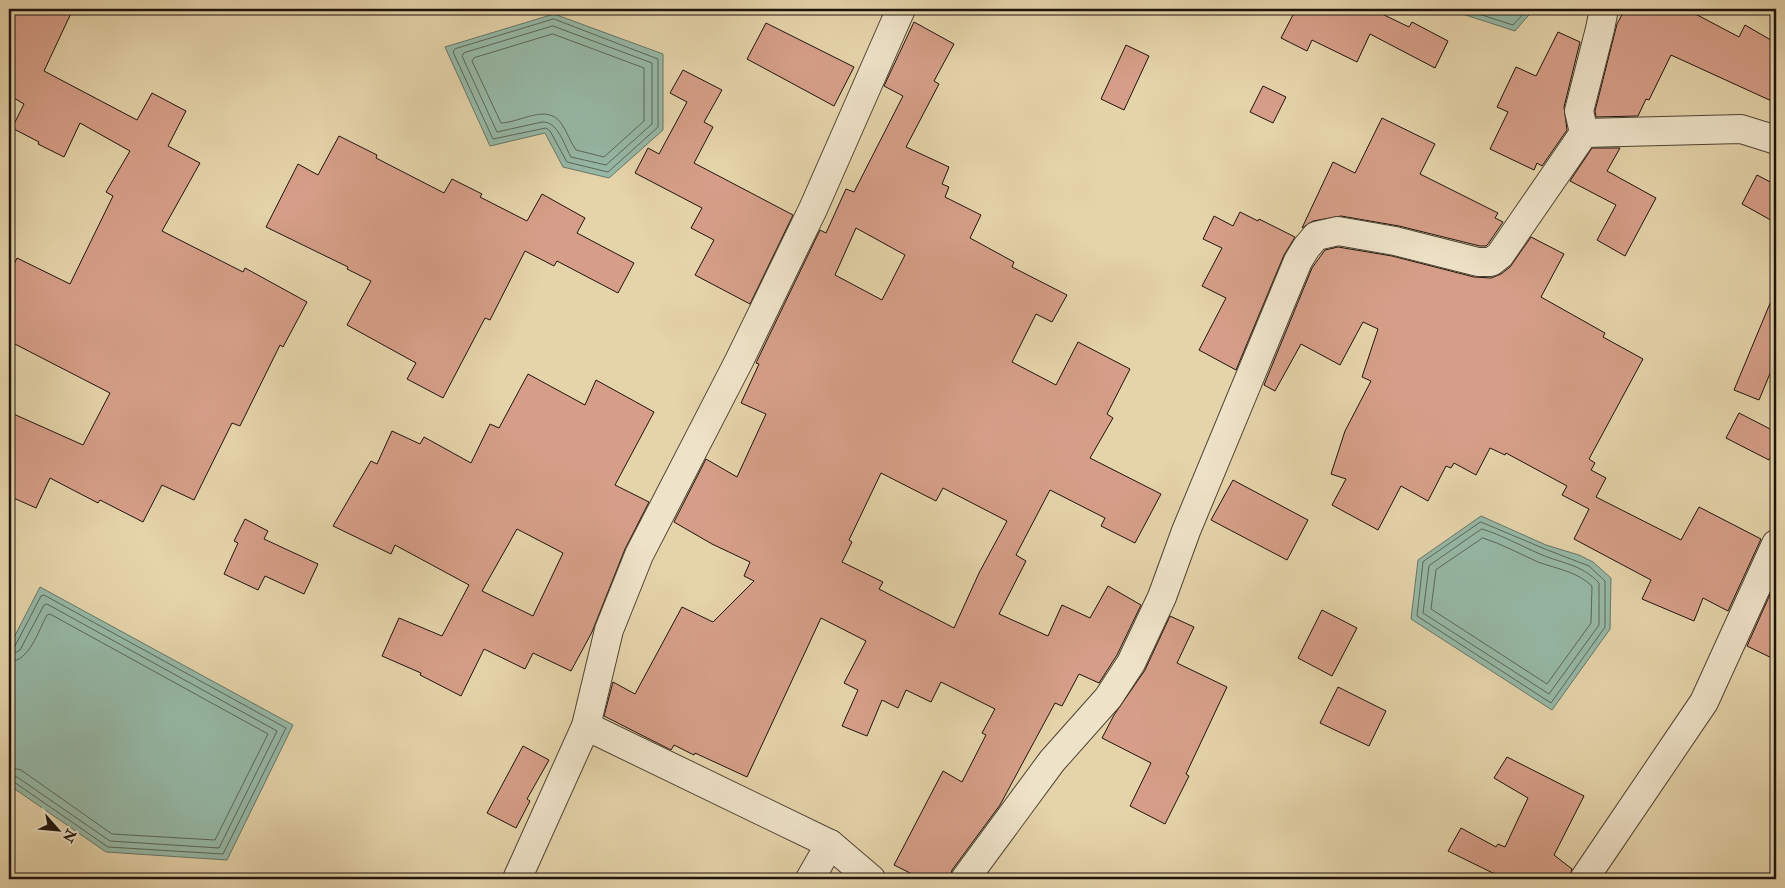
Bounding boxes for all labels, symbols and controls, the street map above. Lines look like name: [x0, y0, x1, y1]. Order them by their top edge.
north arrow: [32, 806, 82, 856]
text: N: [59, 825, 80, 846]

